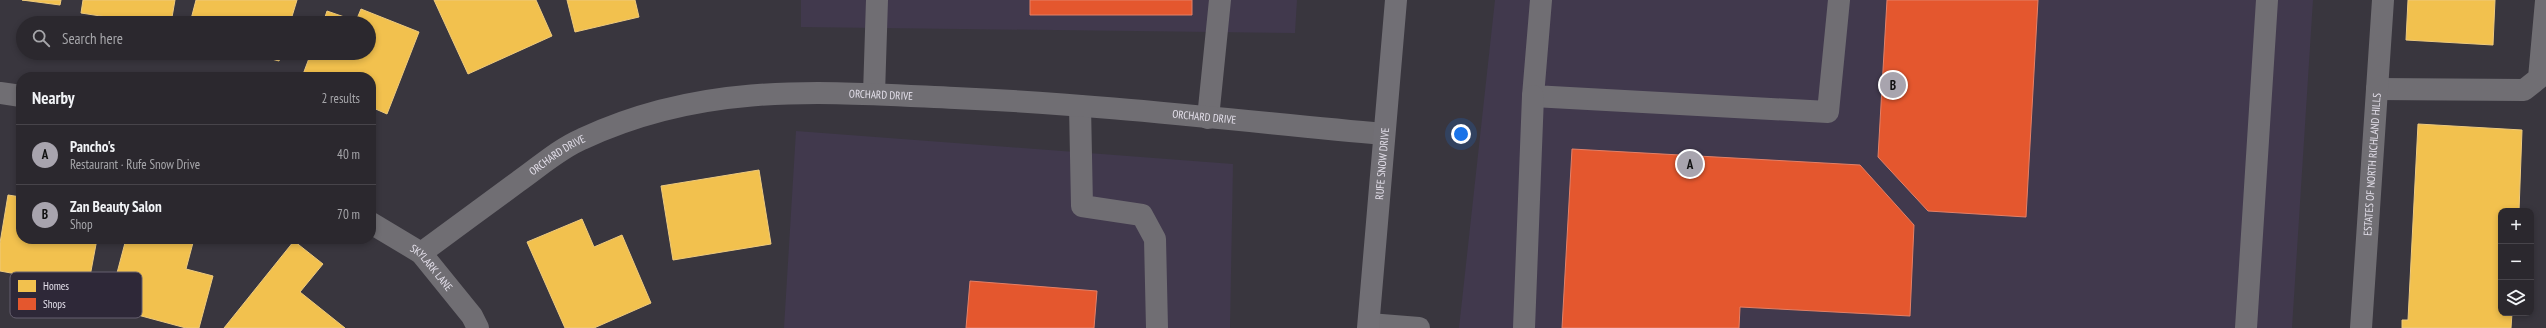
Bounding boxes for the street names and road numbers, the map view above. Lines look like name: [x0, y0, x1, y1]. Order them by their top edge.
street label: ORCHARD DRIVE: [849, 86, 914, 103]
street label: ESTATES OF NORTH RICHLAND HILLS: [2360, 92, 2384, 236]
street label: ORCHARD DRIVE: [1172, 107, 1237, 127]
street label: RUFE SNOW DRIVE: [1372, 127, 1392, 200]
street label: ORCHARD DRIVE: [526, 131, 588, 178]
street label: SKYLARK LANE: [408, 241, 456, 294]

